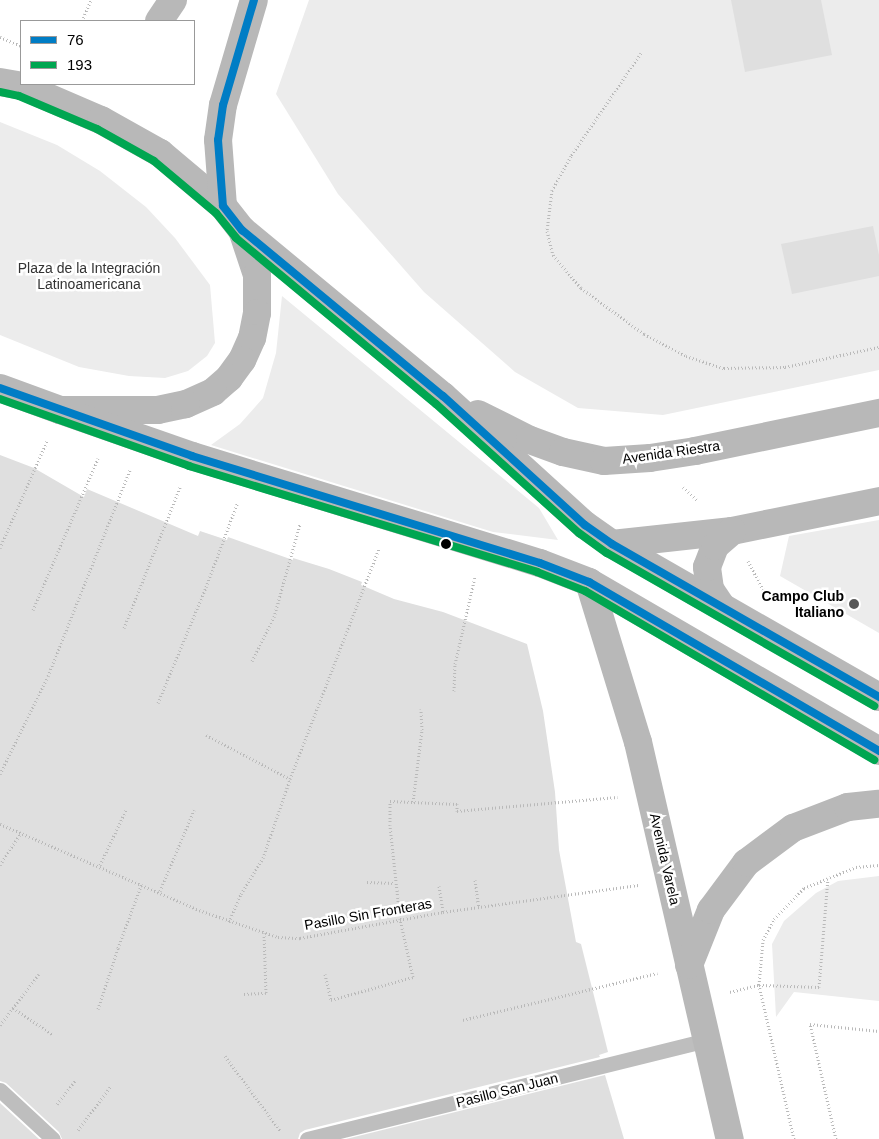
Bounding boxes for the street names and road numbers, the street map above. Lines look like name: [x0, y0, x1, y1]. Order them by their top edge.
street label: Avenida Riestra: [621, 437, 721, 467]
street label: Avenida Varela: [646, 811, 684, 907]
street label: Pasillo Sin Fronteras: [303, 895, 433, 933]
street label: Pasillo San Juan: [454, 1069, 560, 1111]

